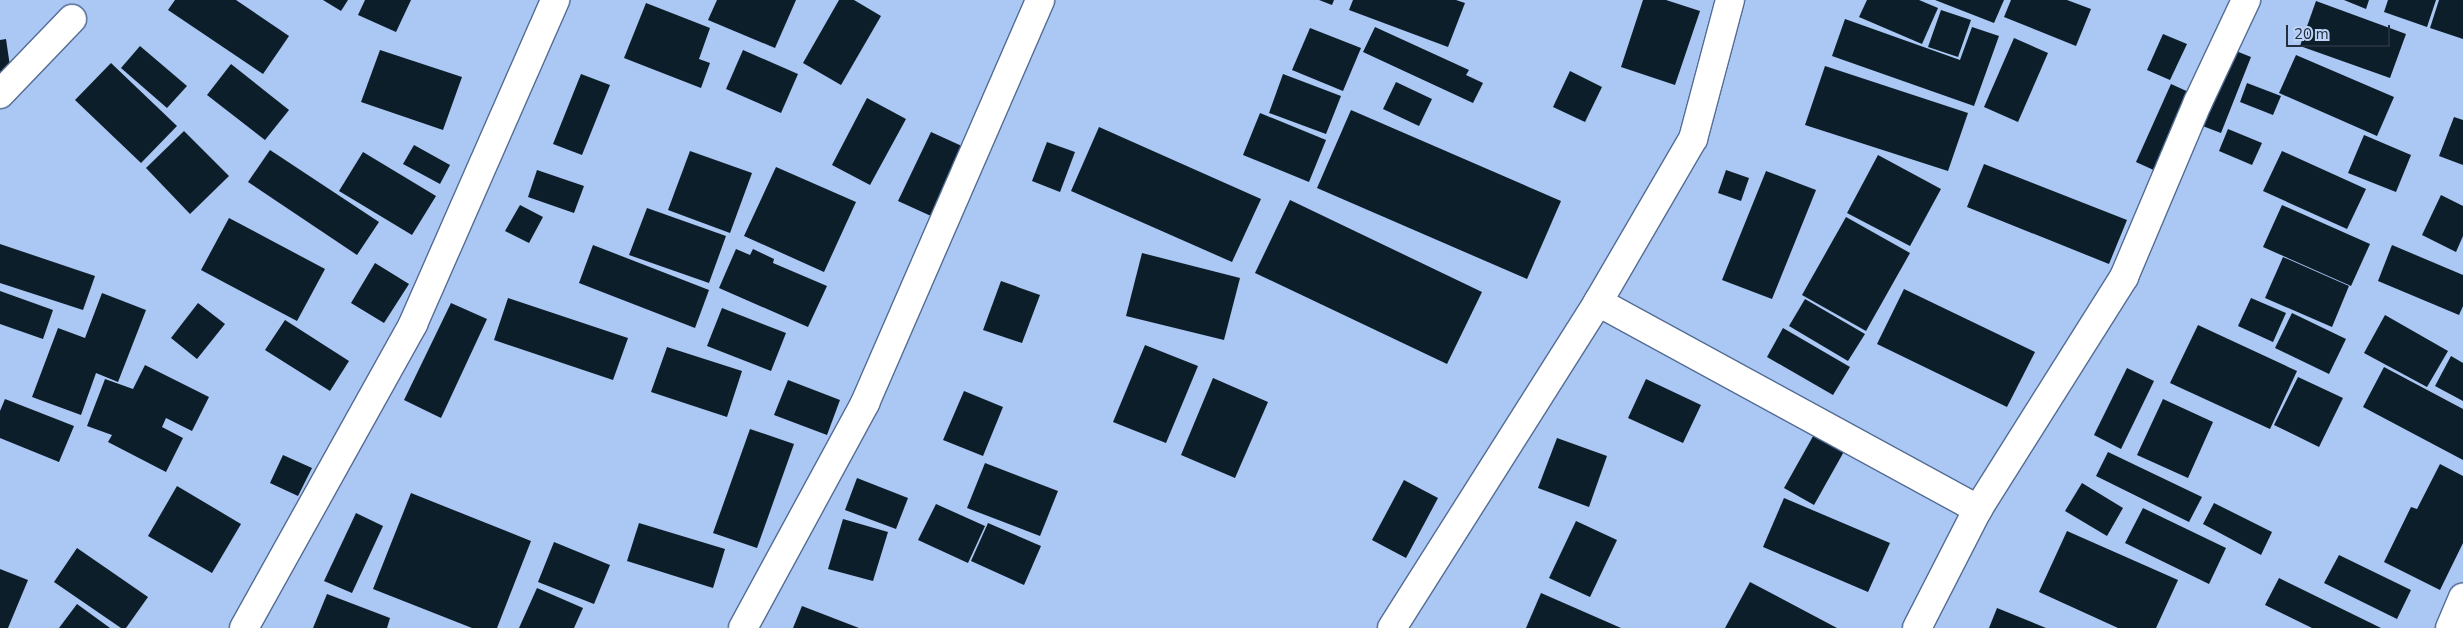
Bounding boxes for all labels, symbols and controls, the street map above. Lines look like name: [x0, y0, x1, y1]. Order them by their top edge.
scale bar: [2288, 15, 2392, 47]
text: 20 m: [2294, 24, 2329, 44]

